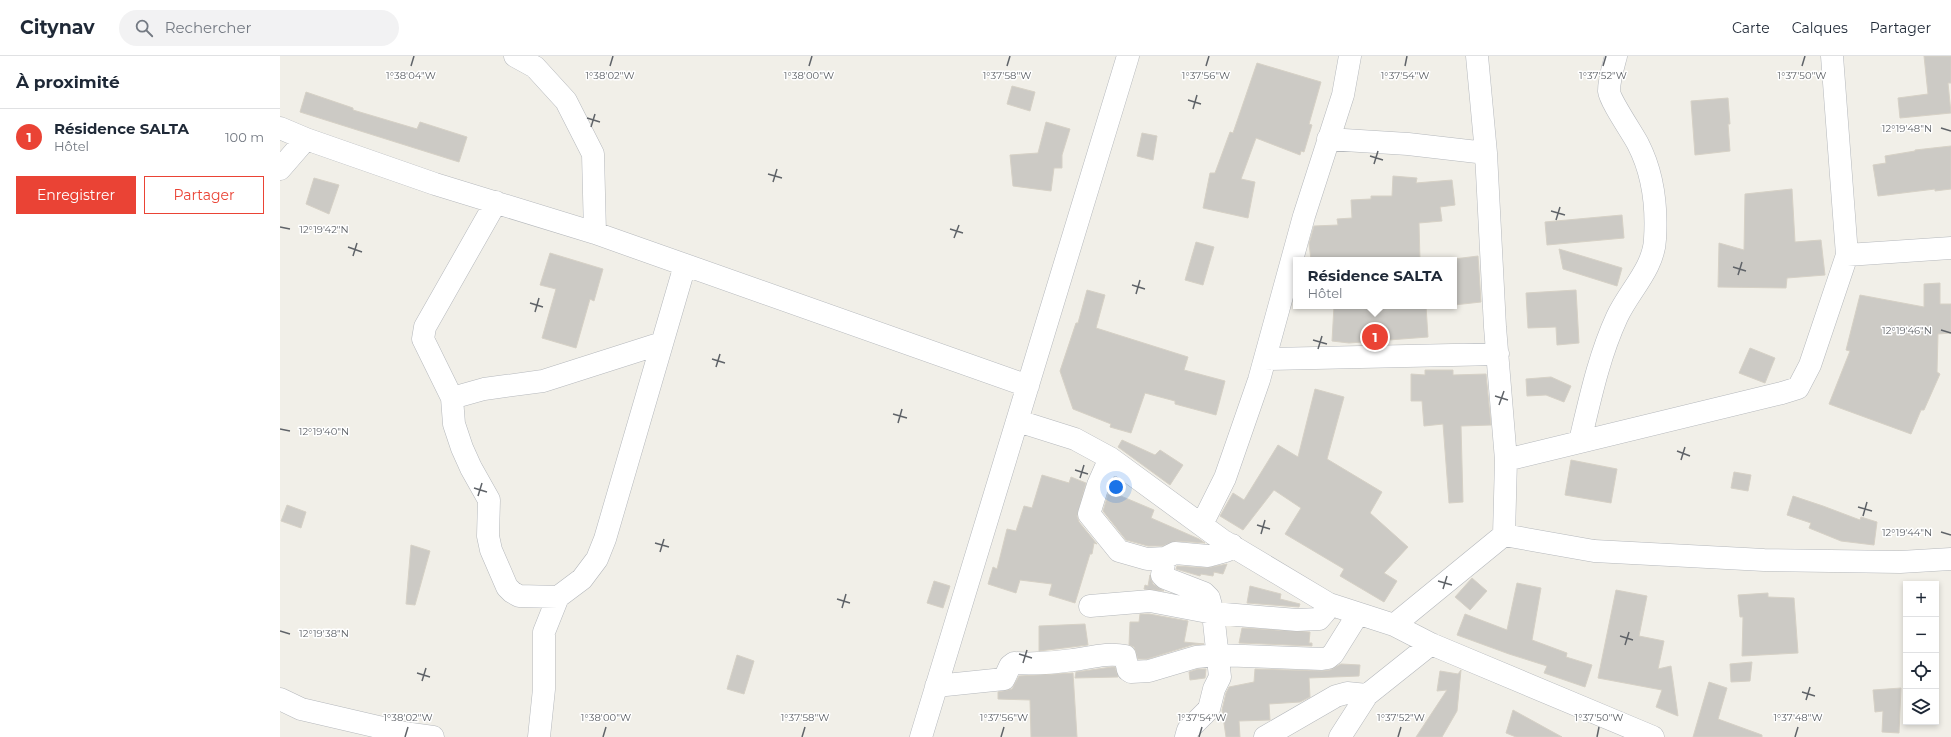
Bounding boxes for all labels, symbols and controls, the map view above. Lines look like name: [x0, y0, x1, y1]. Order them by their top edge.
search box: [119, 10, 399, 46]
text: Citynav: [20, 16, 95, 39]
icon: search: [133, 17, 155, 39]
text: Rechercher: [165, 18, 251, 37]
text: Carte: [1732, 19, 1770, 37]
text: Calques: [1792, 19, 1848, 37]
text: Partager: [1870, 19, 1931, 37]
text: 1°38'04"W: [386, 69, 436, 82]
text: 1°38'02"W: [585, 69, 635, 82]
text: 1°38'00"W: [784, 69, 834, 82]
text: 1°37'58"W: [983, 69, 1031, 82]
text: 1°37'56"W: [1182, 69, 1230, 82]
text: 1°37'54"W: [1381, 69, 1429, 82]
text: 1°37'52"W: [1579, 69, 1627, 82]
text: 1°37'50"W: [1778, 69, 1826, 82]
text: À proximité: [16, 72, 120, 92]
text: Résidence SALTA: [54, 119, 189, 138]
text: 12°19'48"N: [1882, 122, 1932, 135]
text: 1: [26, 129, 32, 145]
text: 100 m: [225, 129, 264, 145]
text: Hôtel: [54, 138, 89, 154]
button: Enregistrer: [16, 176, 136, 214]
button: Partager: [144, 176, 264, 214]
text: 12°19'42"N: [299, 223, 349, 236]
popup: [1293, 257, 1457, 309]
text: Résidence SALTA: [1308, 266, 1442, 285]
text: Hôtel: [1308, 285, 1343, 301]
pin: 1: [1362, 322, 1388, 352]
text: 12°19'46"N: [1882, 324, 1932, 337]
text: 12°19'40"N: [299, 425, 349, 438]
your location: [1106, 477, 1126, 497]
text: 12°19'44"N: [1882, 526, 1932, 539]
map controls: [1903, 581, 1939, 725]
button: +: [1903, 581, 1939, 617]
button: −: [1903, 617, 1939, 653]
text: 12°19'38"N: [299, 627, 349, 640]
button: locate: [1903, 653, 1939, 689]
button: layers: [1903, 689, 1939, 725]
text: 1°38'02"W: [383, 711, 433, 724]
text: 1°38'00"W: [581, 711, 631, 724]
text: 1°37'58"W: [781, 711, 829, 724]
text: 1°37'56"W: [980, 711, 1028, 724]
text: 1°37'54"W: [1178, 711, 1226, 724]
text: 1°37'52"W: [1377, 711, 1425, 724]
text: 1°37'50"W: [1575, 711, 1623, 724]
text: 1°37'48"W: [1773, 711, 1823, 724]

